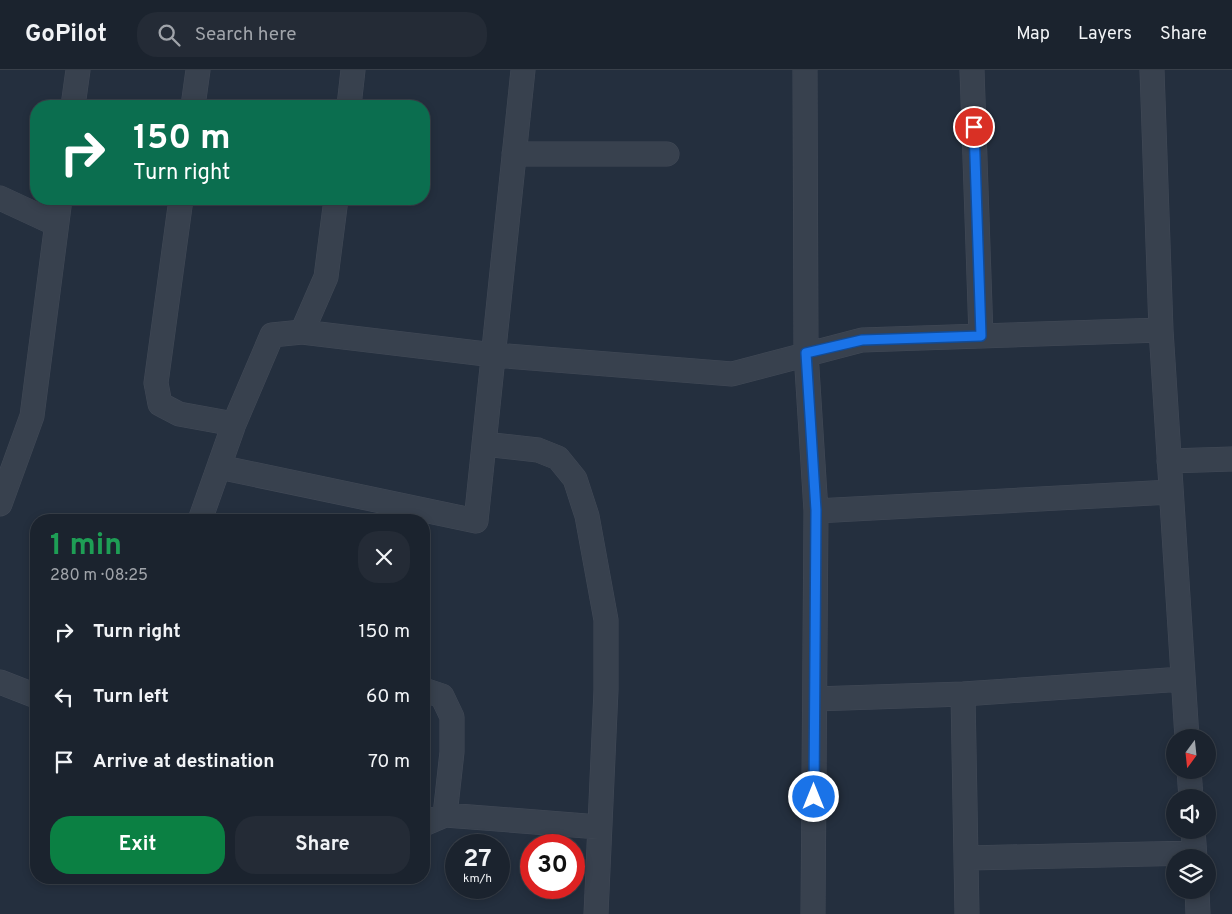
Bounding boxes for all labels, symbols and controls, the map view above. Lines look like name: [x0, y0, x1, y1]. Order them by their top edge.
search box: [137, 12, 487, 57]
text: GoPilot: [25, 20, 107, 50]
icon: search: [155, 21, 183, 49]
text: Search here: [195, 23, 296, 47]
text: Map: [1016, 23, 1050, 46]
text: Layers: [1078, 23, 1132, 46]
text: Share: [1160, 23, 1207, 46]
pin: [953, 106, 995, 148]
icon: arrive: [960, 113, 988, 141]
text: 150 m: [133, 117, 231, 161]
icon: right: [50, 120, 115, 185]
text: Turn right: [133, 160, 230, 187]
text: 1 min: [50, 528, 122, 565]
button: close: [358, 531, 410, 583]
text: 280 m · 08:25: [50, 566, 148, 586]
icon: right: [50, 618, 78, 646]
text: Turn right: [93, 620, 181, 644]
text: 150 m: [358, 620, 410, 644]
icon: left: [50, 683, 78, 711]
text: Turn left: [93, 685, 169, 709]
text: 60 m: [366, 685, 410, 709]
north arrow: [1166, 729, 1216, 779]
map controls: [1166, 729, 1216, 899]
icon: arrive: [50, 748, 78, 776]
text: Arrive at destination: [93, 750, 274, 774]
text: 70 m: [368, 750, 410, 774]
position arrow: [787, 770, 839, 822]
button: sound: [1166, 789, 1216, 839]
button: Exit: [50, 816, 225, 874]
button: Share: [235, 816, 410, 874]
speed limit sign: 30: [520, 834, 585, 899]
text: 27: [463, 844, 492, 876]
button: layers: [1166, 849, 1216, 899]
text: km/h: [463, 871, 492, 887]

